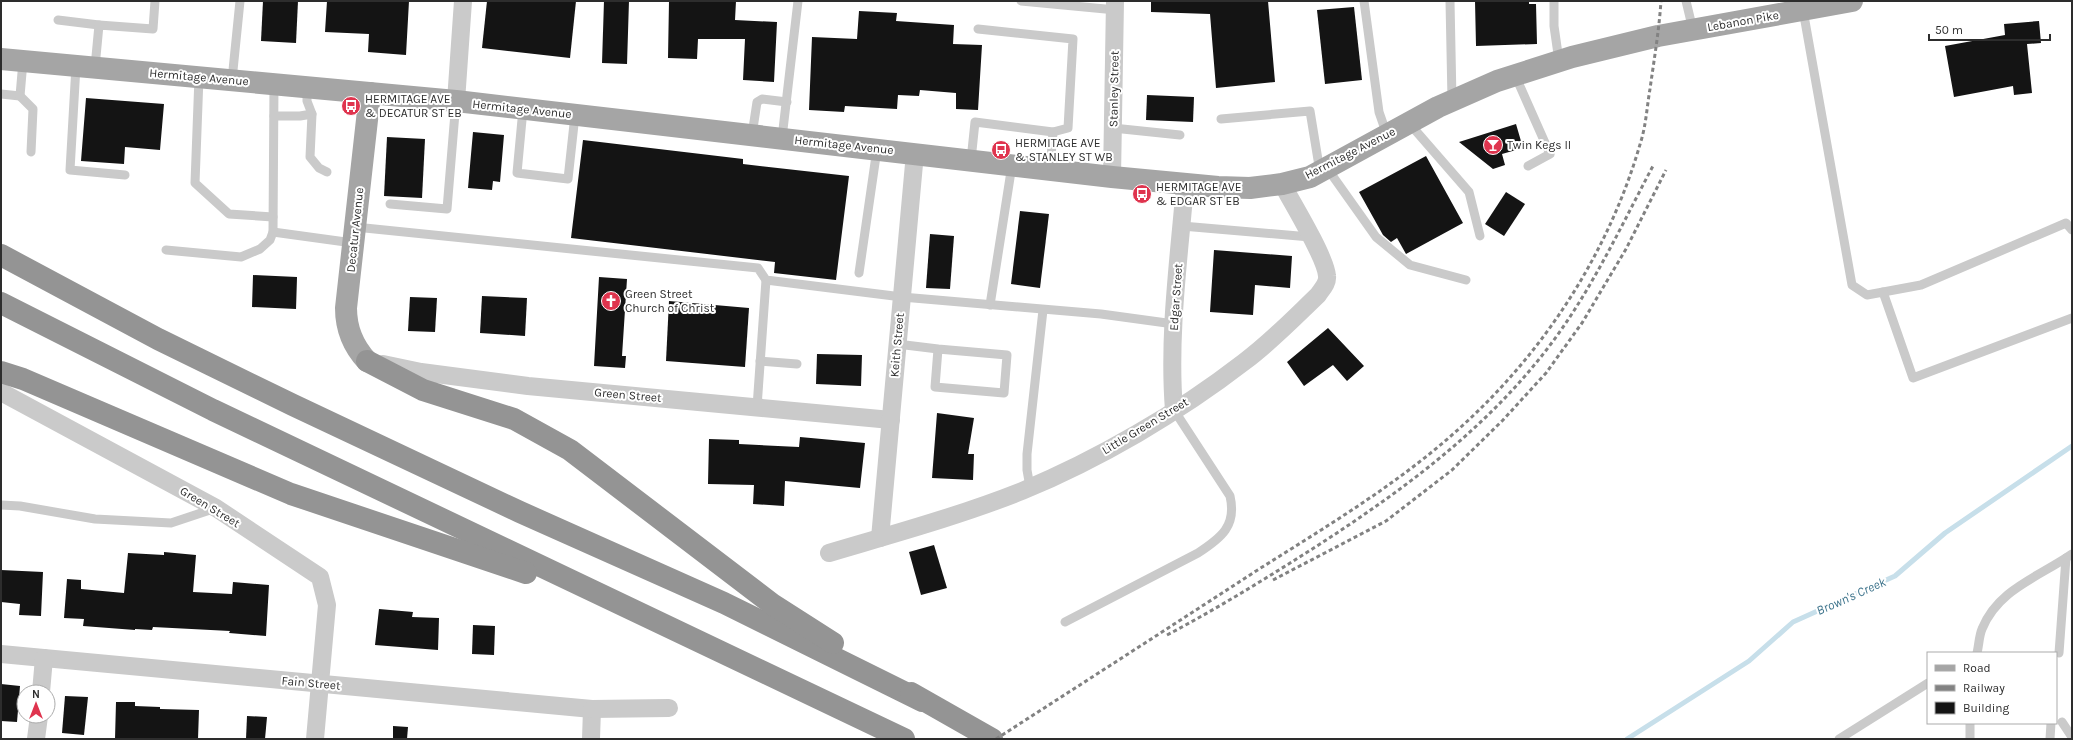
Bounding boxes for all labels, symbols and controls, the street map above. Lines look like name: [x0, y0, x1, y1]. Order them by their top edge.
street label: Lebanon Pike: [1706, 8, 1780, 34]
scale bar: [1929, 16, 2050, 42]
text: 50 m: [1935, 23, 1963, 37]
street label: Stanley Street: [1106, 50, 1122, 127]
street label: Hermitage Avenue: [149, 66, 249, 88]
place label: HERMITAGE AVE & DECATUR ST EB: [365, 92, 462, 120]
bus stop icon: HERMITAGE AVE & DECATUR ST EB: [340, 95, 362, 117]
street label: Hermitage Avenue: [472, 97, 572, 121]
street label: Hermitage Avenue: [1302, 124, 1398, 182]
street label: Hermitage Avenue: [794, 133, 894, 157]
bar icon: Twin Kegs II: [1482, 134, 1504, 156]
place label: HERMITAGE AVE & STANLEY ST WB: [1015, 136, 1113, 164]
place label: Twin Kegs II: [1507, 138, 1571, 152]
bus stop icon: HERMITAGE AVE & STANLEY ST WB: [990, 139, 1012, 161]
place label: HERMITAGE AVE & EDGAR ST EB: [1156, 180, 1241, 208]
bus stop icon: HERMITAGE AVE & EDGAR ST EB: [1131, 183, 1153, 205]
street label: Decatur Avenue: [344, 187, 366, 273]
street label: Edgar Street: [1167, 262, 1185, 331]
place label: Green Street Church of Christ: [625, 287, 715, 315]
church icon: Green Street Church of Christ: [600, 290, 622, 312]
street label: Keith Street: [887, 312, 907, 378]
street label: Green Street: [594, 385, 663, 405]
street label: Little Green Street: [1099, 395, 1191, 457]
street label: Green Street: [177, 484, 243, 531]
water label: Brown's Creek: [1814, 574, 1888, 618]
legend: [1927, 652, 2057, 724]
text: Road: [1963, 661, 1991, 675]
street label: Fain Street: [281, 673, 342, 693]
text: Railway: [1963, 681, 2005, 695]
north arrow: [16, 684, 56, 724]
text: N: [32, 688, 40, 701]
text: Building: [1963, 701, 2010, 715]

